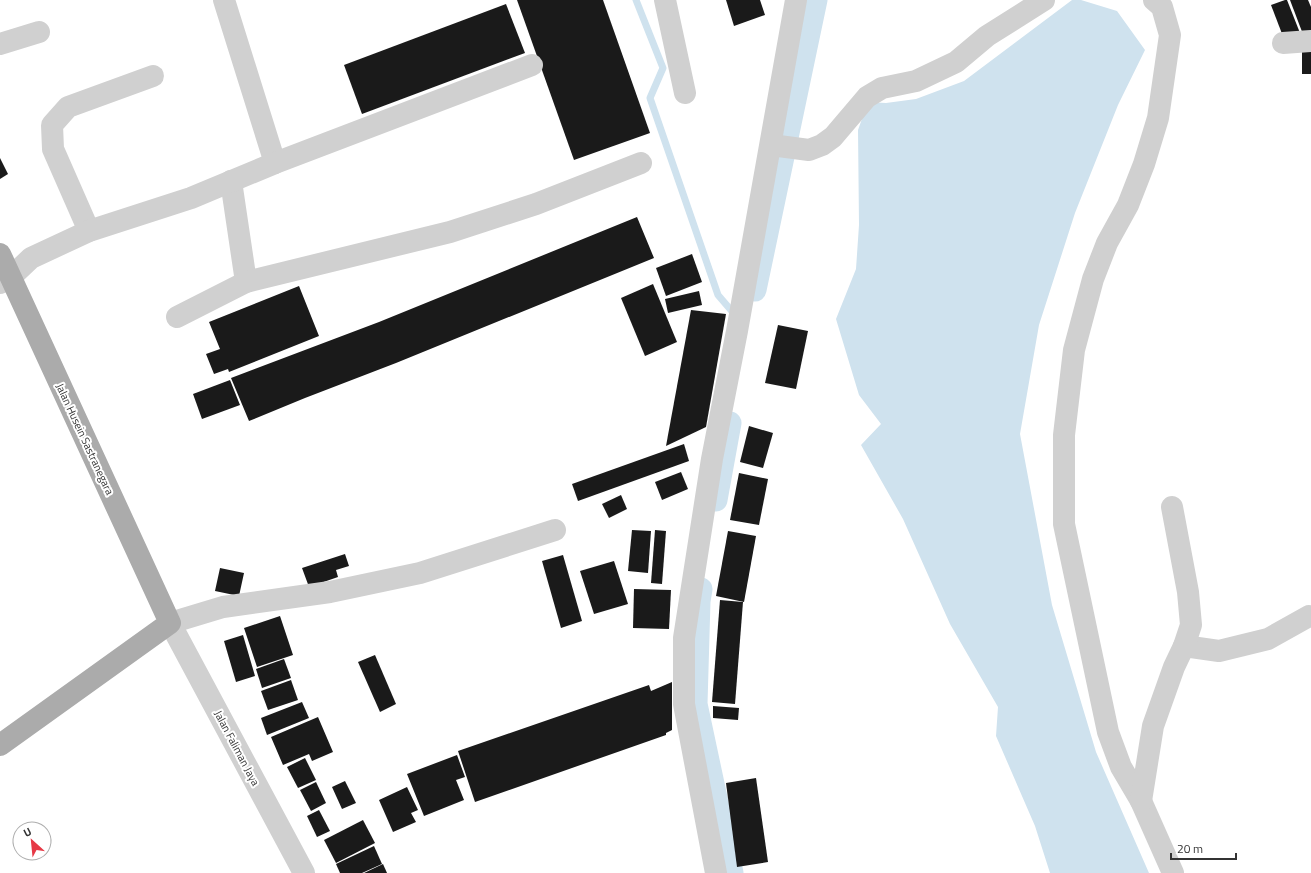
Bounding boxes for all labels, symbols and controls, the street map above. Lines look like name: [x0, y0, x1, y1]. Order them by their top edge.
street label: Jalan Husein Sastranegara: [52, 381, 118, 498]
street label: Jalan Faliman Jaya: [210, 707, 264, 789]
north arrow: [12, 821, 52, 861]
text: U: [21, 823, 34, 841]
scale bar: [1171, 835, 1236, 861]
text: 20 m: [1177, 839, 1203, 858]

